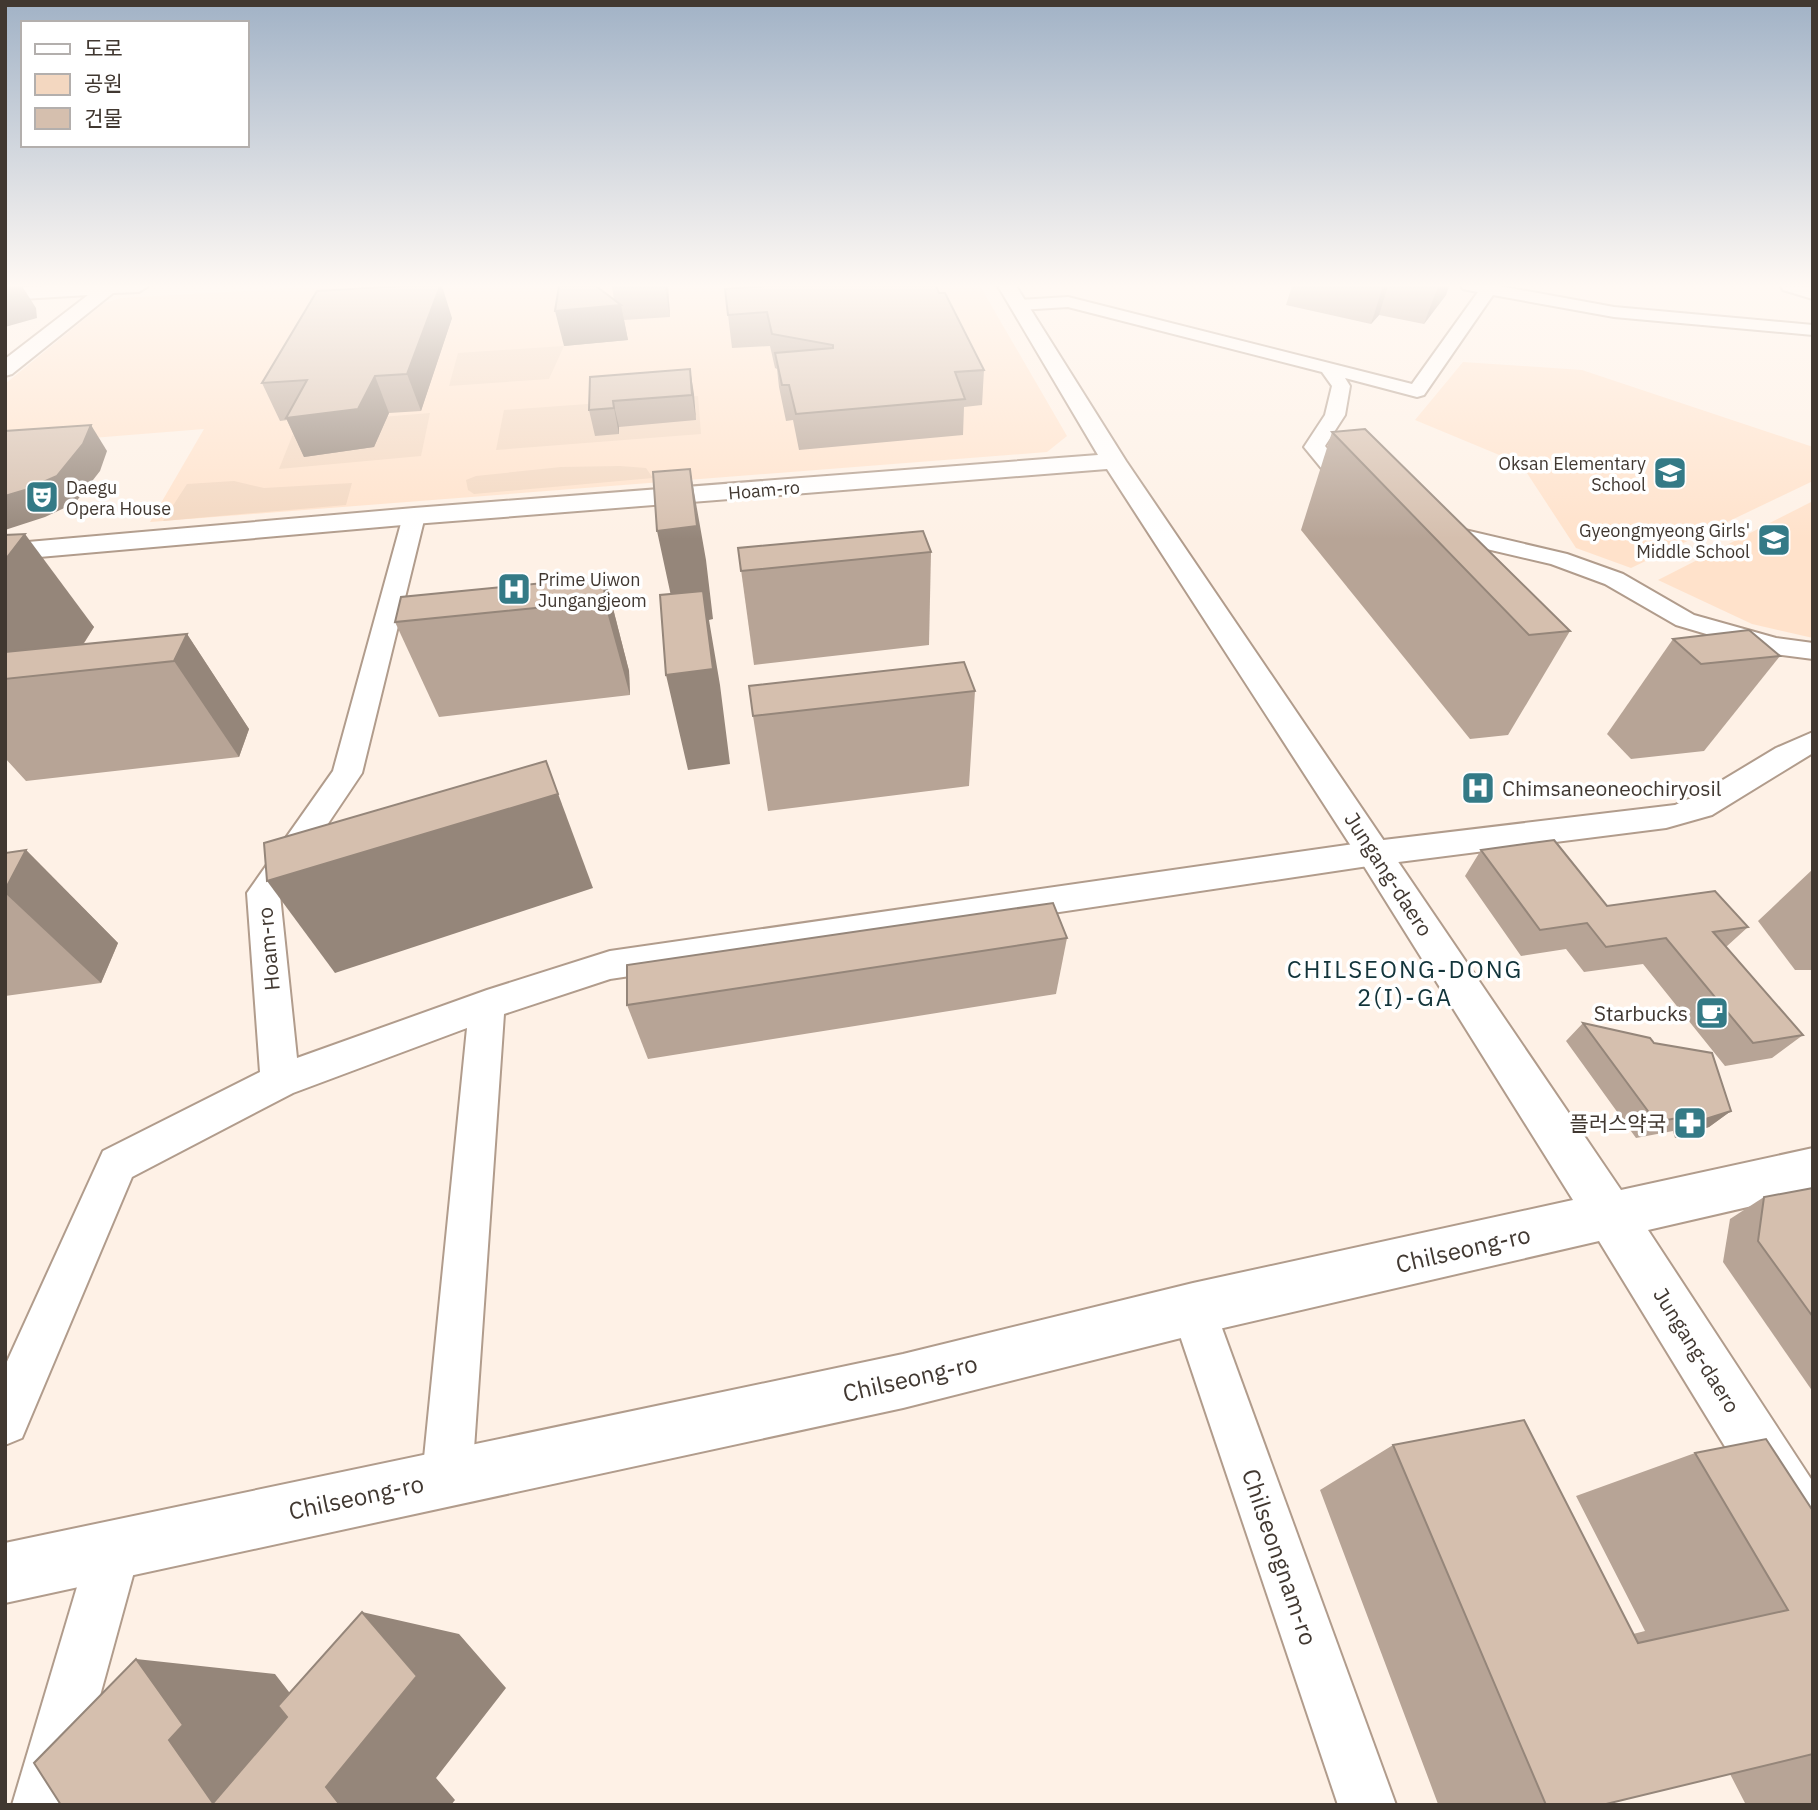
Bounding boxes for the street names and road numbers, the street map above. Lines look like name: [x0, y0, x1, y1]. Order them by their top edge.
street label: Hoam-ro: [727, 475, 801, 505]
street label: Jungang-daero: [1338, 807, 1440, 941]
street label: Hoam-ro: [250, 906, 286, 992]
street label: Chilseong-ro: [1392, 1218, 1534, 1280]
street label: Jungang-daero: [1647, 1282, 1747, 1418]
street label: Chilseong-ro: [839, 1347, 981, 1409]
street label: Chilseongnam-ro: [1235, 1464, 1325, 1650]
street label: Chilseong-ro: [285, 1467, 427, 1527]

